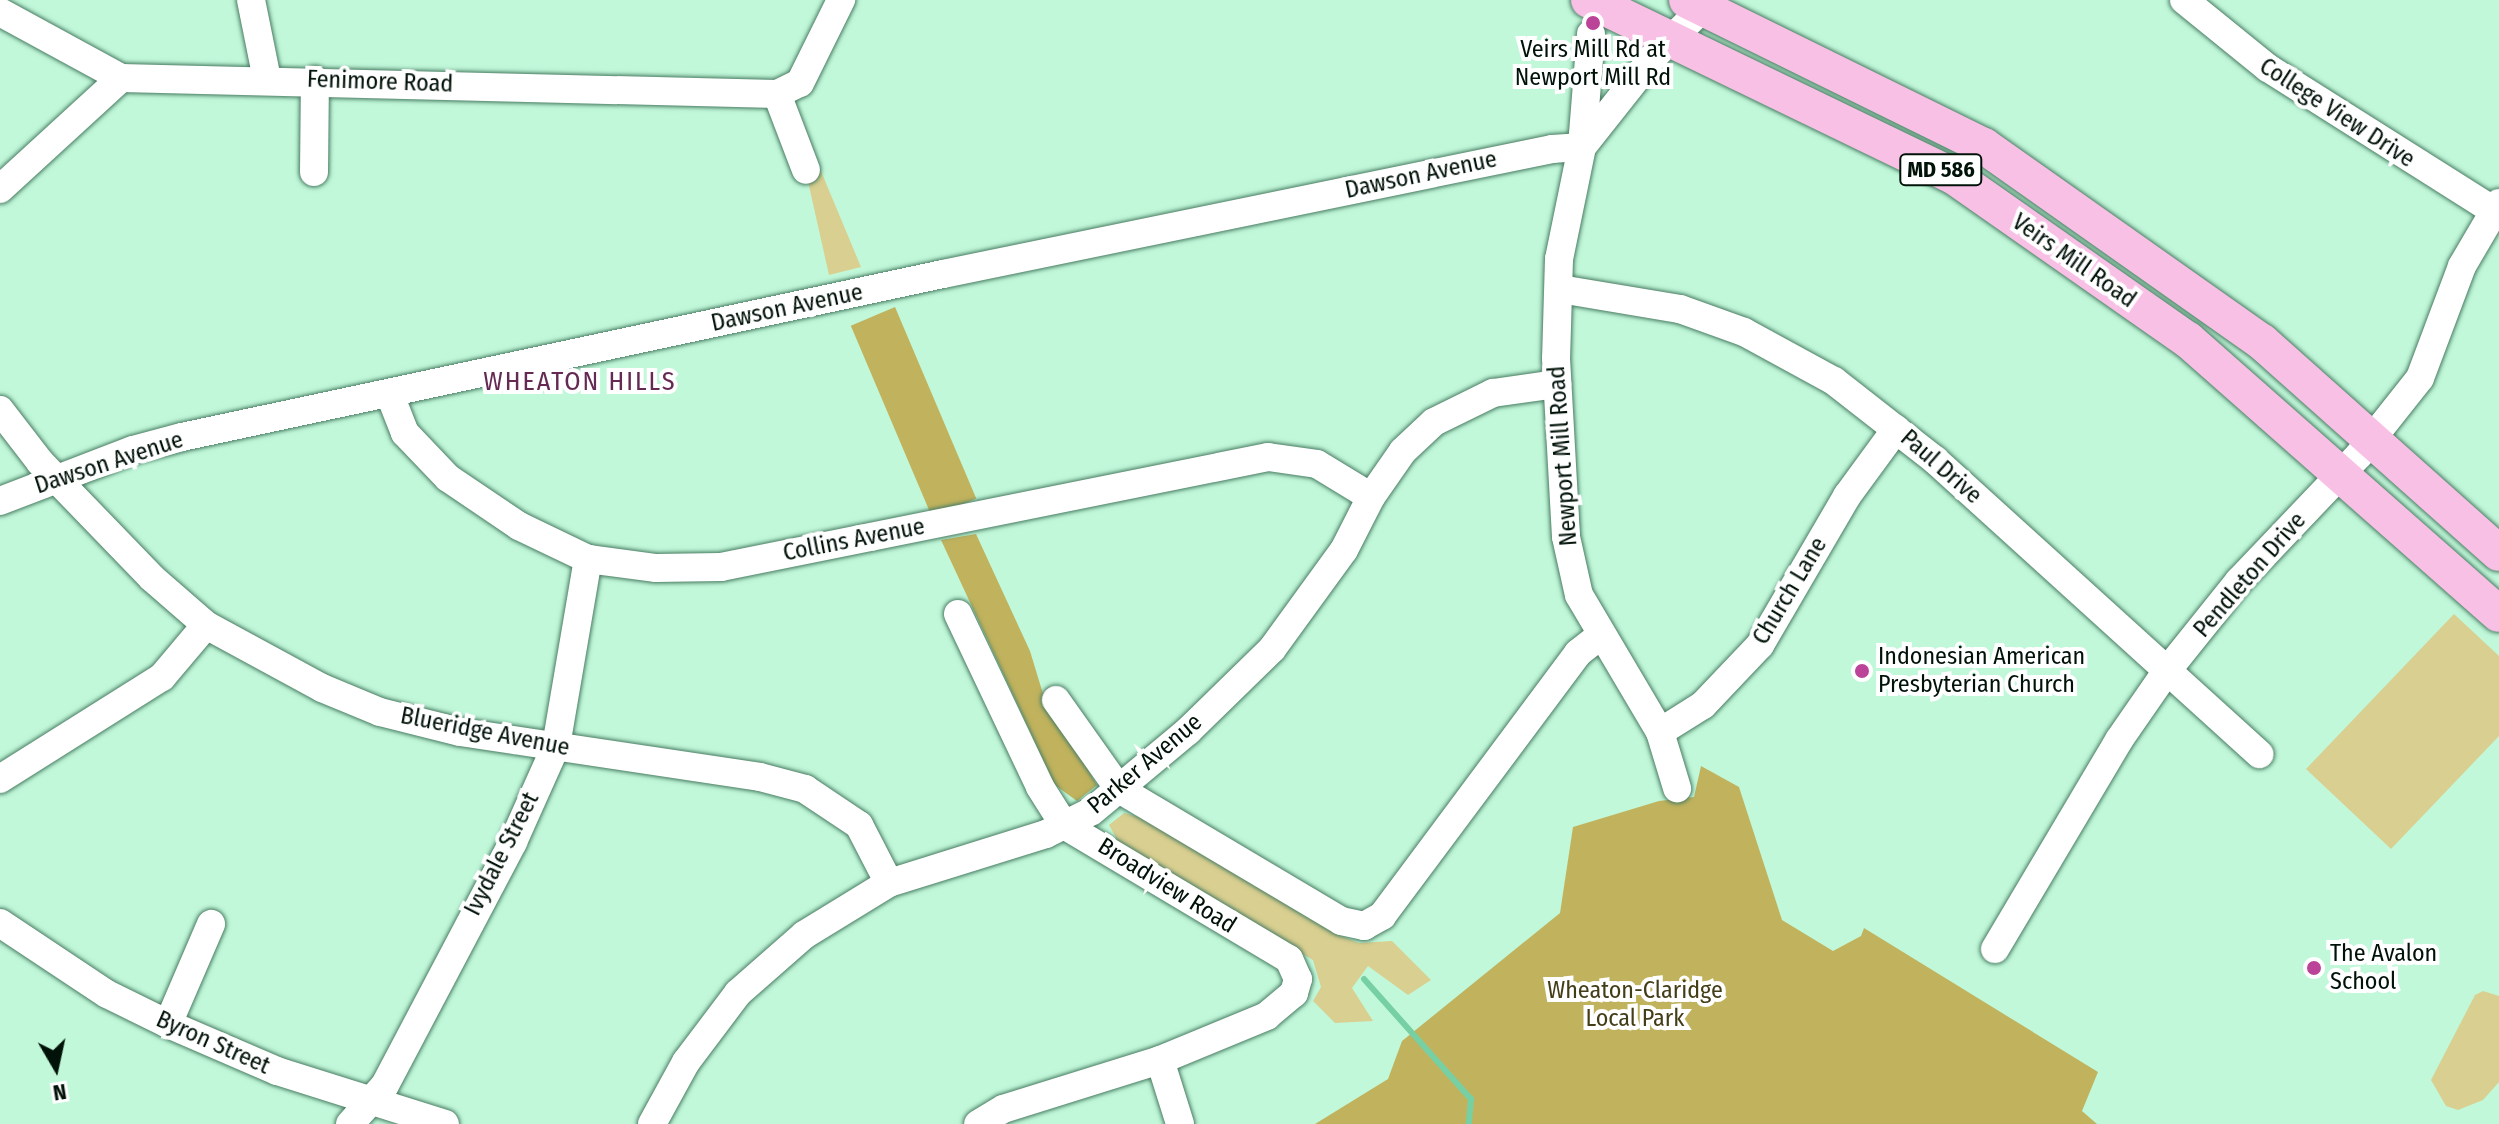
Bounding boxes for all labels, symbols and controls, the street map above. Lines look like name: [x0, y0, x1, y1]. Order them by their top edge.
marker: Veirs Mill Rd at Newport Mill Rd: [1584, 14, 1602, 32]
place label: Veirs Mill Rd at Newport Mill Rd: [1515, 36, 1671, 92]
street label: College View Drive: [2254, 52, 2420, 174]
street label: Fenimore Road: [306, 65, 454, 99]
street label: Dawson Avenue: [1343, 145, 1499, 205]
road number: MD 586: [1899, 152, 1983, 188]
street label: Veirs Mill Road: [2007, 208, 2141, 314]
street label: Dawson Avenue: [709, 278, 865, 338]
street label: Newport Mill Road: [1542, 365, 1584, 547]
district label: WHEATON HILLS: [483, 366, 677, 398]
street label: Paul Drive: [1894, 424, 1988, 510]
street label: Dawson Avenue: [31, 425, 187, 501]
street label: Pendleton Drive: [2188, 507, 2312, 643]
street label: Collins Avenue: [781, 512, 927, 568]
street label: Church Lane: [1747, 532, 1833, 650]
place label: Indonesian American Presbyterian Church: [1878, 643, 2085, 699]
marker: Indonesian American Presbyterian Church: [1853, 662, 1871, 680]
street label: Blueridge Avenue: [398, 701, 572, 763]
street label: Parker Avenue: [1082, 708, 1208, 820]
street label: Ivydale Street: [459, 787, 545, 921]
street label: Broadview Road: [1093, 832, 1241, 940]
place label: The Avalon School: [2330, 940, 2437, 996]
marker: The Avalon School: [2305, 959, 2323, 977]
park label: Wheaton-Claridge Local Park: [1547, 977, 1723, 1033]
street label: Byron Street: [152, 1005, 274, 1081]
north arrow: [16, 1028, 96, 1108]
text: N: [51, 1078, 68, 1107]

